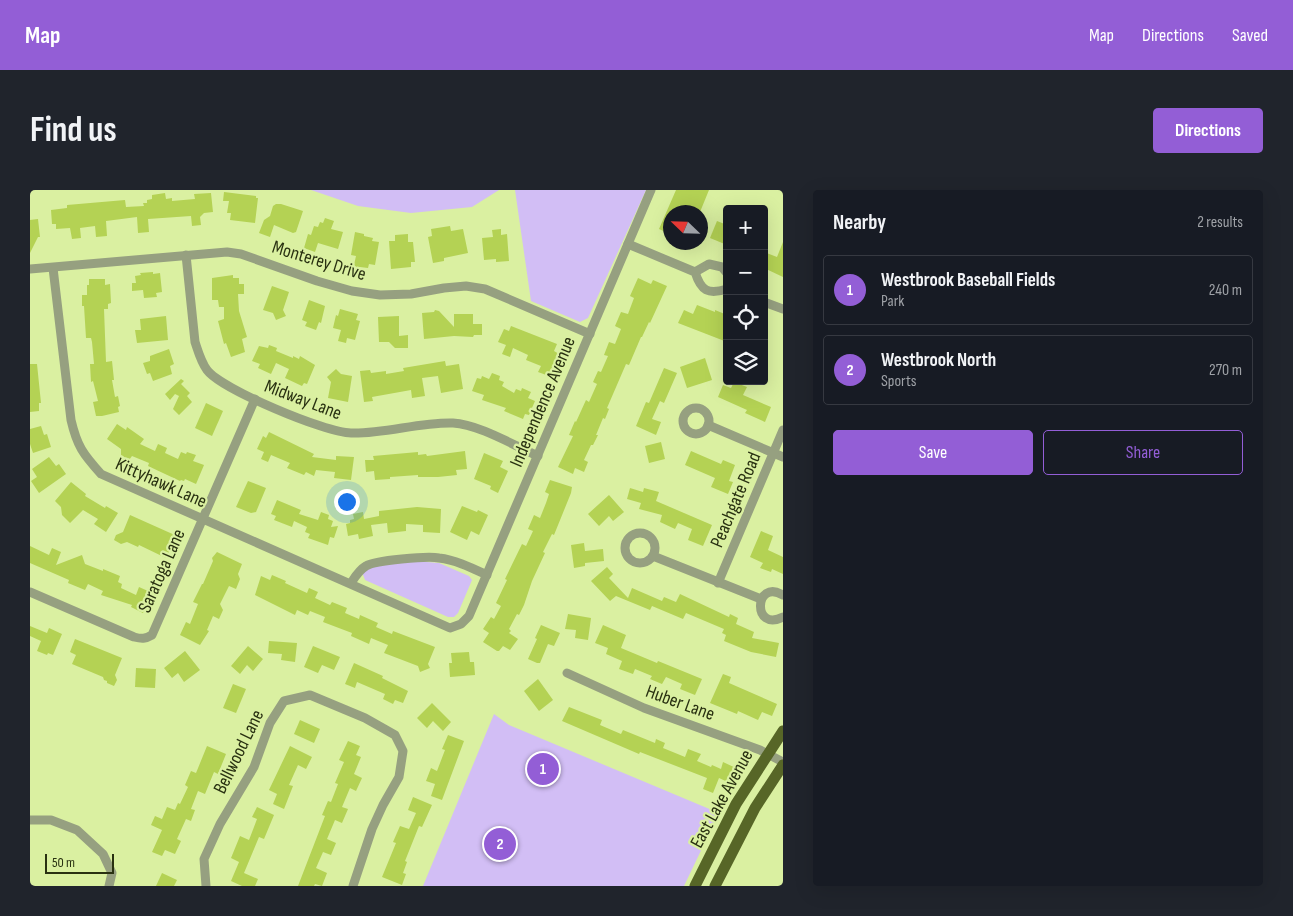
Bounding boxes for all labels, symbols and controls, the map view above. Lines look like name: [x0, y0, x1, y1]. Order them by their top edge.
text: Map: [25, 21, 60, 50]
text: Map: [1089, 25, 1114, 46]
text: Directions: [1142, 25, 1204, 46]
text: Saved: [1232, 25, 1268, 46]
button: Directions: [1153, 108, 1263, 153]
text: Find us: [30, 109, 117, 152]
north arrow: [663, 205, 708, 250]
map controls: [723, 205, 768, 385]
button: +: [723, 205, 768, 250]
text: Nearby: [833, 210, 886, 235]
text: 2 results: [1197, 213, 1243, 232]
street label: Monterey Drive: [269, 236, 369, 286]
button: −: [723, 250, 768, 295]
text: Westbrook Baseball Fields: [881, 269, 1055, 292]
text: 1: [847, 281, 853, 300]
text: 240 m: [1209, 281, 1242, 300]
text: Park: [881, 292, 904, 311]
button: locate: [723, 295, 768, 340]
street label: Independence Avenue: [505, 333, 581, 471]
button: layers: [723, 340, 768, 385]
text: Westbrook North: [881, 349, 996, 372]
text: 2: [846, 361, 854, 380]
text: 270 m: [1209, 361, 1242, 380]
text: Sports: [881, 372, 916, 391]
street label: Midway Lane: [261, 375, 345, 425]
button: Save: [833, 430, 1033, 475]
button: Share: [1043, 430, 1243, 475]
street label: Peachgate Road: [706, 449, 766, 551]
street label: Kittyhawk Lane: [112, 453, 210, 513]
your location: [334, 489, 360, 515]
street label: Saratoga Lane: [133, 526, 191, 616]
street label: Huber Lane: [642, 680, 718, 726]
street label: Bellwood Lane: [209, 706, 269, 798]
street label: East Lake Avenue: [686, 746, 758, 852]
pin: 1: [527, 750, 559, 788]
pin: 2: [484, 825, 516, 863]
scale bar: [45, 851, 114, 874]
text: 50 m: [52, 854, 75, 871]

